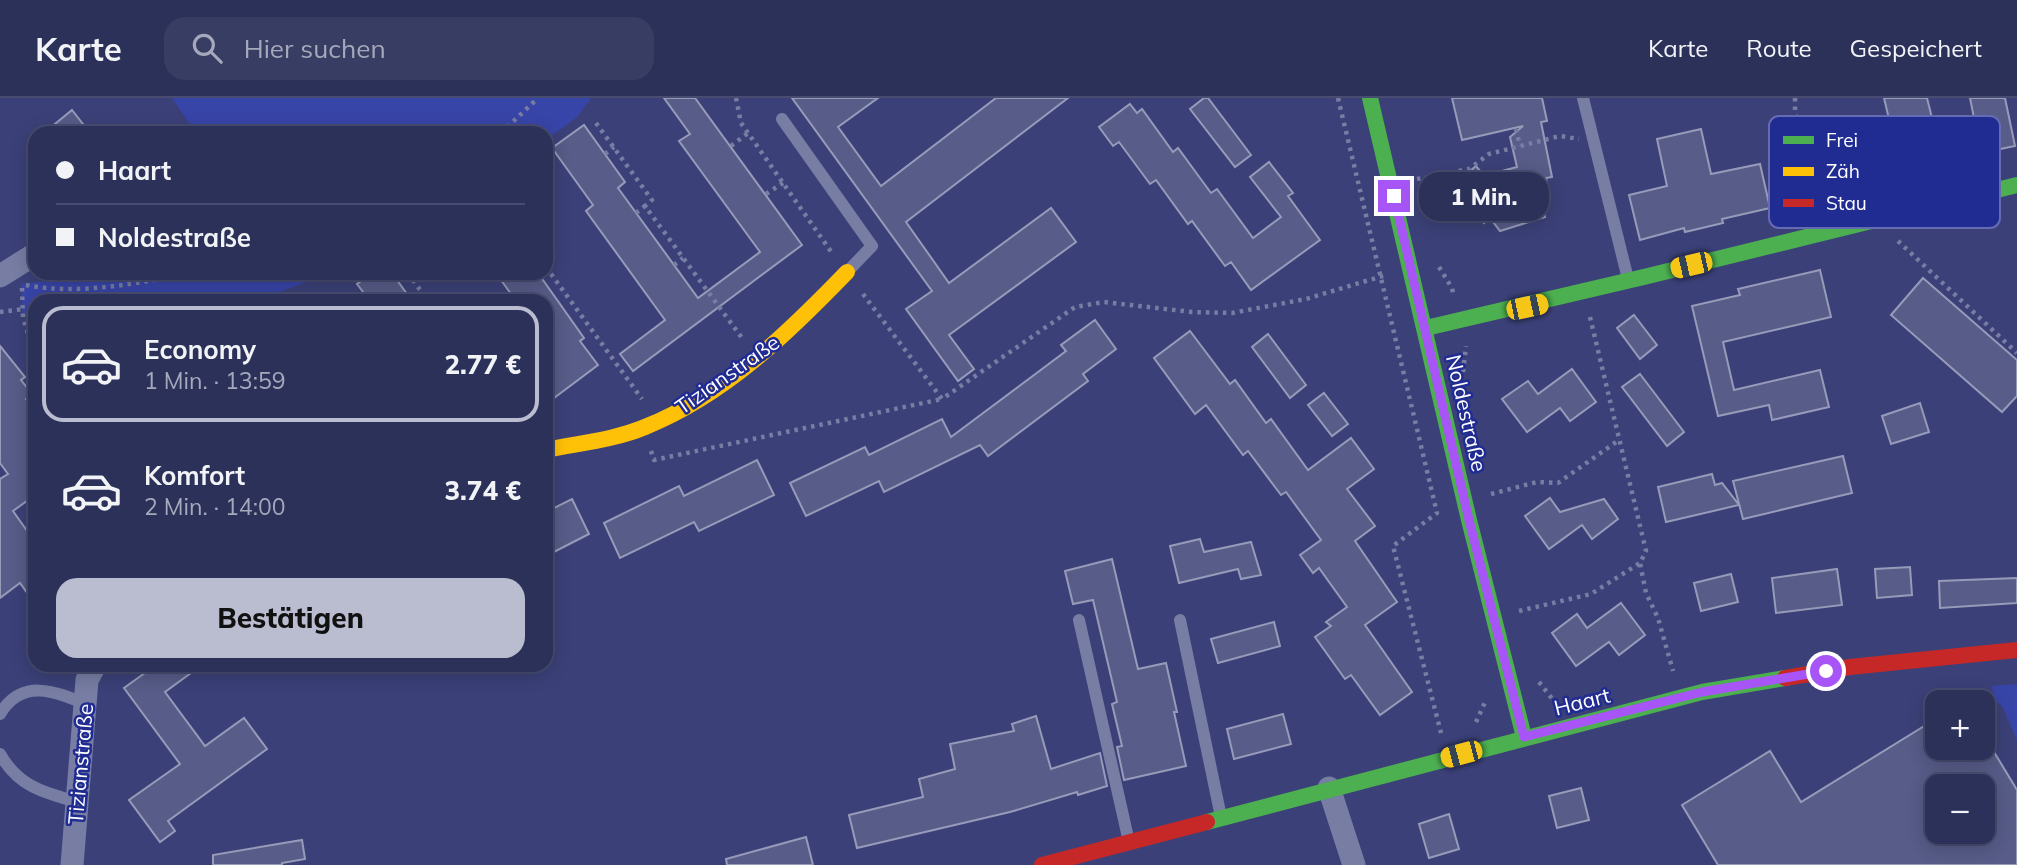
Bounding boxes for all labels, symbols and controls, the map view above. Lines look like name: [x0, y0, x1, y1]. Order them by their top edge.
search box: [164, 17, 654, 80]
text: Karte: [35, 28, 122, 69]
icon: search: [188, 29, 226, 67]
text: Hier suchen: [244, 32, 386, 65]
text: Karte: [1648, 33, 1708, 63]
text: Route: [1746, 33, 1812, 63]
text: Gespeichert: [1850, 33, 1982, 63]
legend: [1769, 116, 2000, 228]
text: Frei: [1826, 128, 1858, 152]
text: Haart: [98, 154, 171, 187]
text: Zäh: [1826, 159, 1860, 183]
callout: 1 Min.: [1418, 172, 1548, 220]
route end: [1378, 180, 1410, 212]
text: 1 Min.: [1451, 182, 1517, 211]
text: Stau: [1826, 191, 1867, 215]
text: Noldestraße: [98, 221, 251, 254]
car: [1669, 250, 1714, 280]
car: [1505, 292, 1550, 322]
street label: Tizianstraße: [670, 329, 784, 419]
icon: car: [60, 333, 123, 396]
text: Economy: [144, 333, 256, 366]
text: 2.77 €: [445, 348, 521, 381]
street label: Noldestraße: [1441, 352, 1493, 474]
text: 1 Min. · 13:59: [144, 366, 286, 395]
icon: car: [60, 459, 123, 522]
text: Komfort: [144, 459, 245, 492]
text: 3.74 €: [445, 474, 521, 507]
text: 2 Min. · 14:00: [144, 492, 286, 521]
button: Bestätigen: [56, 578, 525, 658]
route start: [1810, 655, 1842, 687]
street label: Haart: [1551, 682, 1613, 720]
map controls: [1925, 690, 1995, 844]
button: +: [1925, 690, 1995, 760]
street label: Tizianstraße: [62, 703, 98, 825]
car: [1438, 738, 1485, 770]
button: −: [1925, 774, 1995, 844]

